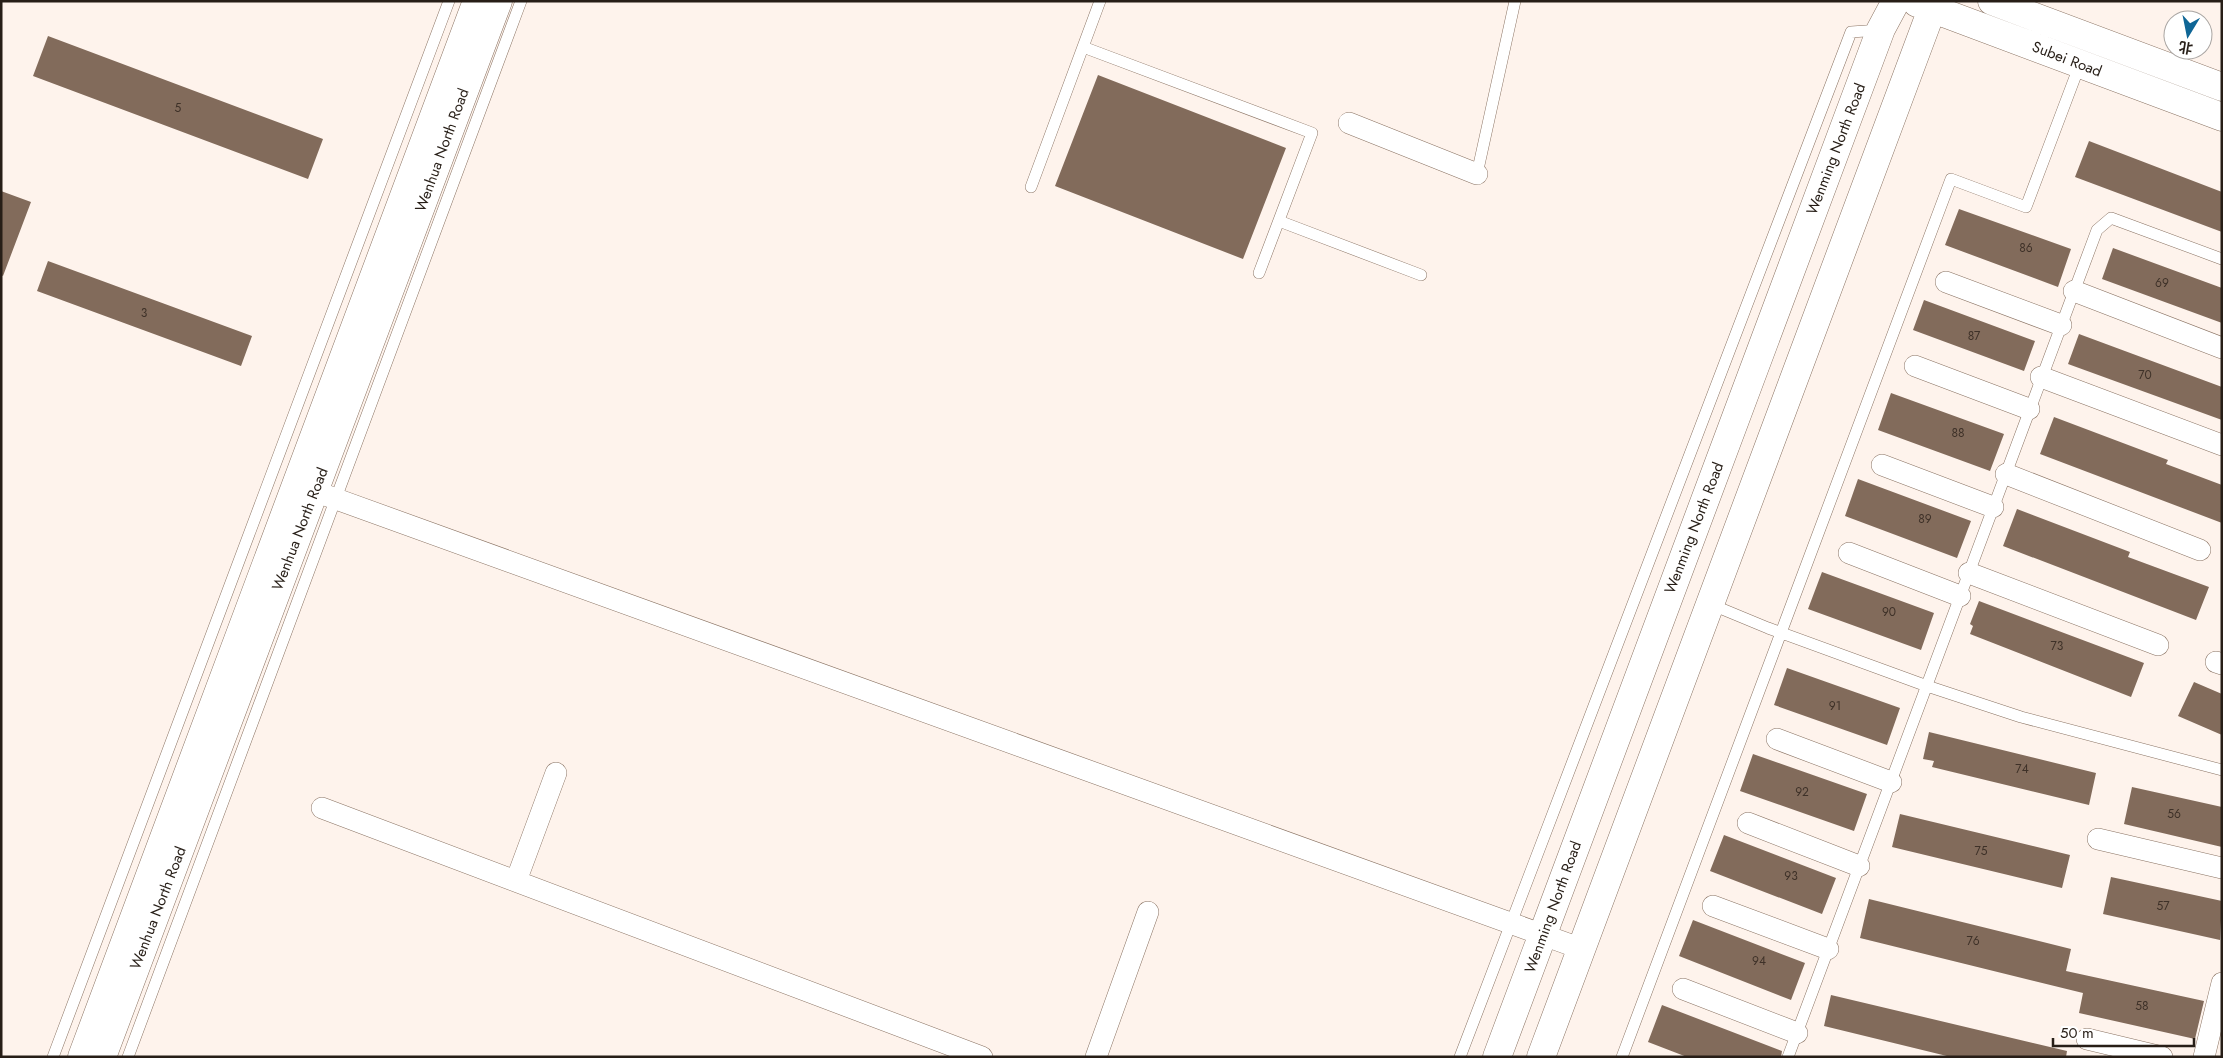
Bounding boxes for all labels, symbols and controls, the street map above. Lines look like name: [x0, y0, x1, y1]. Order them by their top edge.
north arrow: [2163, 10, 2213, 60]
street label: Subei Road: [2029, 36, 2105, 82]
text: 北: [2177, 37, 2194, 59]
street label: Wenming North Road: [1801, 80, 1871, 218]
street label: Wenhua North Road: [409, 85, 475, 215]
house number: 5: [175, 99, 182, 117]
house number: 86: [2019, 239, 2033, 257]
house number: 69: [2155, 274, 2169, 292]
house number: 3: [141, 304, 148, 322]
house number: 87: [1968, 327, 1981, 345]
house number: 70: [2138, 366, 2152, 384]
house number: 88: [1951, 424, 1965, 442]
street label: Wenming North Road: [1659, 459, 1729, 597]
street label: Wenhua North Road: [266, 464, 334, 594]
house number: 89: [1918, 510, 1932, 528]
house number: 90: [1882, 603, 1896, 621]
house number: 73: [2051, 637, 2064, 655]
house number: 91: [1829, 697, 1841, 715]
house number: 74: [2015, 760, 2029, 778]
house number: 92: [1795, 783, 1809, 801]
house number: 56: [2167, 805, 2181, 823]
street label: Wenming North Road: [1519, 838, 1587, 976]
house number: 75: [1974, 842, 1988, 860]
street label: Wenhua North Road: [124, 843, 192, 973]
house number: 93: [1784, 867, 1798, 885]
house number: 57: [2156, 897, 2170, 915]
house number: 76: [1966, 932, 1980, 950]
house number: 94: [1752, 952, 1766, 970]
house number: 58: [2135, 997, 2149, 1015]
scale bar: [2053, 1016, 2194, 1048]
text: 50 m: [2060, 1022, 2094, 1044]

